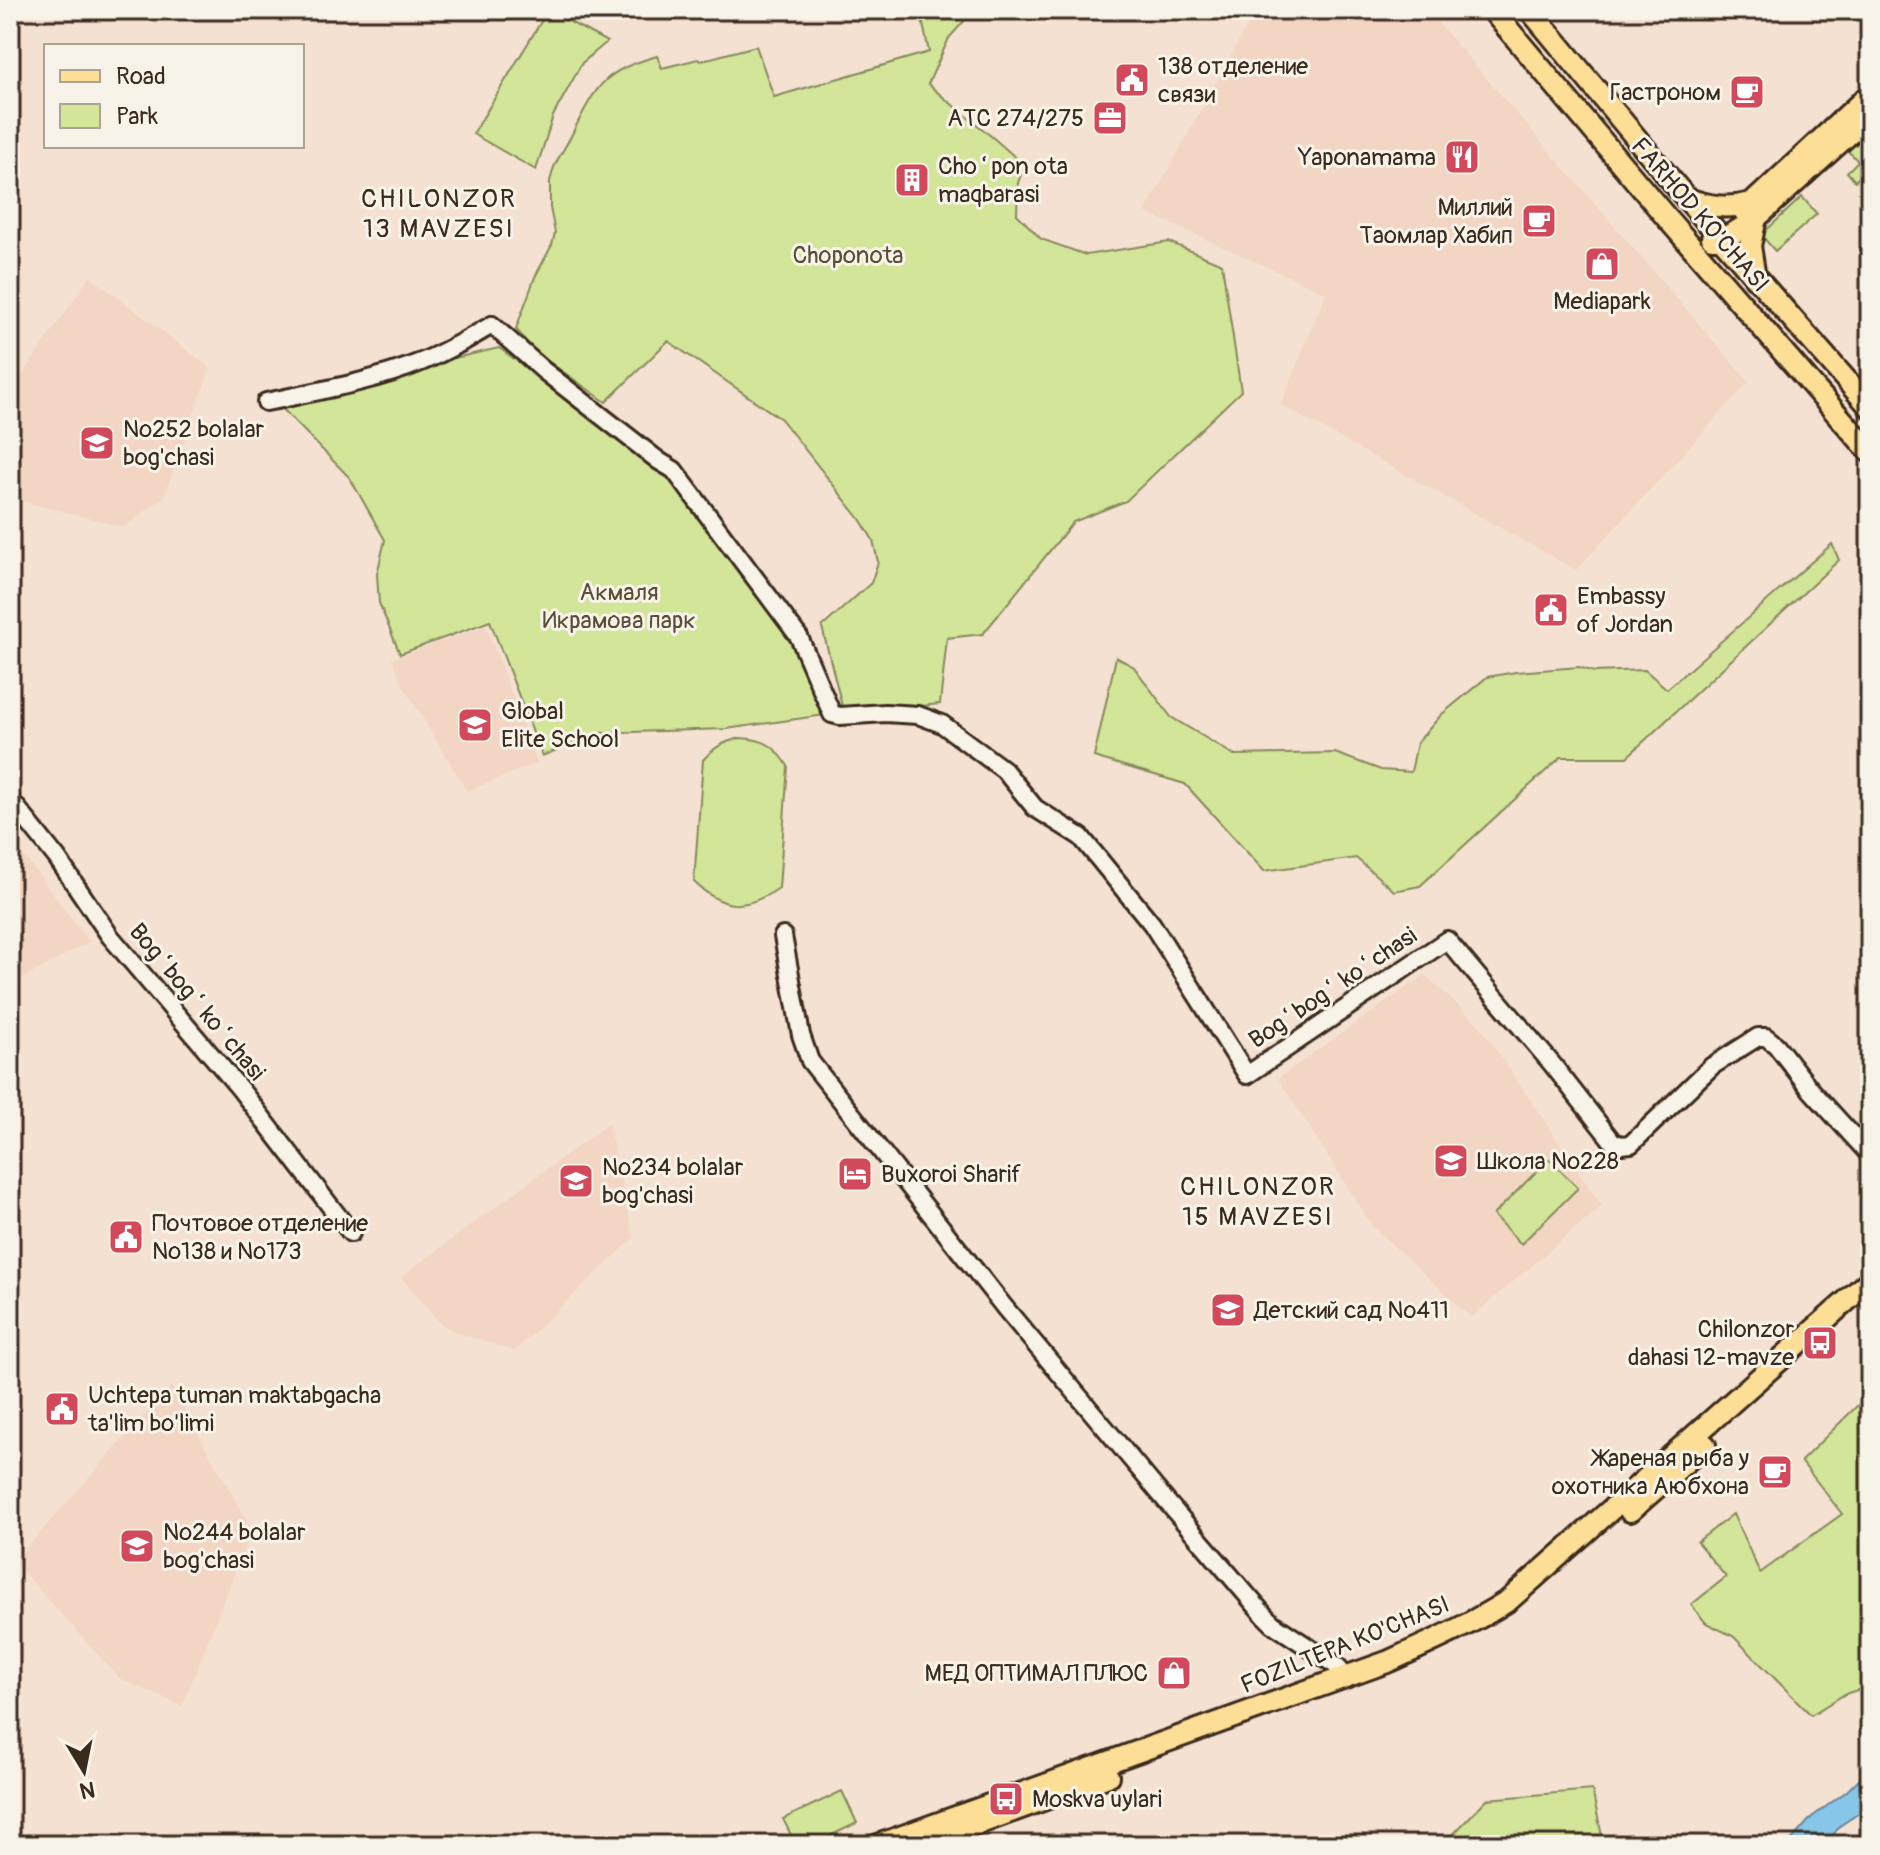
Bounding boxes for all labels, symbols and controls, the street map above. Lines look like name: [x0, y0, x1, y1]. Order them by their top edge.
legend: [44, 44, 304, 148]
place label: 138 отделение связи: [1158, 52, 1308, 109]
public building icon: 138 отделение связи: [1113, 61, 1151, 99]
text: Road: [116, 62, 166, 91]
cafe icon: Гастроном: [1728, 73, 1766, 111]
place label: Гастроном: [1610, 78, 1721, 107]
office icon: АТС 274/275: [1091, 99, 1129, 137]
text: Park: [116, 102, 158, 131]
place label: АТС 274/275: [947, 104, 1084, 133]
street label: FARHOD KO'CHASI: [1625, 132, 1775, 298]
restaurant icon: Yaponamama: [1443, 138, 1481, 176]
place label: Yaponamama: [1297, 143, 1436, 172]
place label: Choʻpon ota maqbarasi: [938, 152, 1068, 209]
building icon: Choʻpon ota maqbarasi: [893, 161, 931, 199]
district label: CHILONZOR 13 MAVZESI: [361, 183, 517, 245]
place label: Миллий Таомлар Хабип: [1359, 193, 1513, 250]
cafe icon: Миллий Таомлар Хабип: [1520, 202, 1558, 240]
park label: Choponota: [793, 241, 903, 270]
shop icon: Mediapark: [1583, 245, 1621, 283]
place label: Mediapark: [1553, 287, 1651, 316]
place label: №252 bolalar bog'chasi: [123, 415, 265, 472]
school or university icon: №252 bolalar bog'chasi: [78, 424, 116, 462]
park label: Акмаля Икрамова парк: [542, 578, 696, 635]
place label: Embassy of Jordan: [1577, 582, 1673, 639]
public building icon: Embassy of Jordan: [1532, 591, 1570, 629]
place label: Global Elite School: [501, 697, 619, 754]
school or university icon: Global Elite School: [456, 706, 494, 744]
street label: Bogʻbogʻ koʻchasi: [123, 918, 271, 1086]
street label: Bogʻbogʻ koʻchasi: [1244, 921, 1422, 1055]
school or university icon: Школа №228: [1432, 1142, 1470, 1180]
place label: Школа №228: [1477, 1147, 1619, 1176]
place label: №234 bolalar bog'chasi: [602, 1153, 744, 1210]
hotel icon: Buxoroi Sharif: [836, 1155, 874, 1193]
place label: Buxoroi Sharif: [881, 1160, 1021, 1189]
school or university icon: №234 bolalar bog'chasi: [557, 1162, 595, 1200]
district label: CHILONZOR 15 MAVZESI: [1180, 1171, 1336, 1233]
place label: Почтовое отделение №138 и №173: [152, 1209, 368, 1266]
public building icon: Почтовое отделение №138 и №173: [107, 1218, 145, 1256]
school or university icon: Детский сад №411: [1209, 1291, 1247, 1329]
place label: Детский сад №411: [1253, 1296, 1449, 1325]
place label: Chilonzor dahasi 12-mavze: [1628, 1315, 1794, 1372]
bus stop icon: Chilonzor dahasi 12-mavze: [1801, 1324, 1839, 1362]
place label: Uchtepa tuman maktabgacha ta'lim bo'limi: [87, 1381, 381, 1438]
public building icon: Uchtepa tuman maktabgacha ta'lim bo'limi: [43, 1390, 81, 1428]
place label: Жареная рыба у охотника Аюбхона: [1552, 1444, 1749, 1501]
cafe icon: Жареная рыба у охотника Аюбхона: [1756, 1453, 1794, 1491]
place label: №244 bolalar bog'chasi: [163, 1518, 306, 1575]
school or university icon: №244 bolalar bog'chasi: [118, 1527, 156, 1565]
street label: FOZILTEPA KO'CHASI: [1236, 1590, 1454, 1700]
shop icon: МЕД ОПТИМАЛ ПЛЮС: [1155, 1654, 1193, 1692]
place label: МЕД ОПТИМАЛ ПЛЮС: [925, 1659, 1148, 1688]
north arrow: [44, 1731, 124, 1811]
text: N: [77, 1775, 97, 1805]
bus stop icon: Moskva uylari: [987, 1780, 1025, 1818]
place label: Moskva uylari: [1032, 1785, 1162, 1814]

